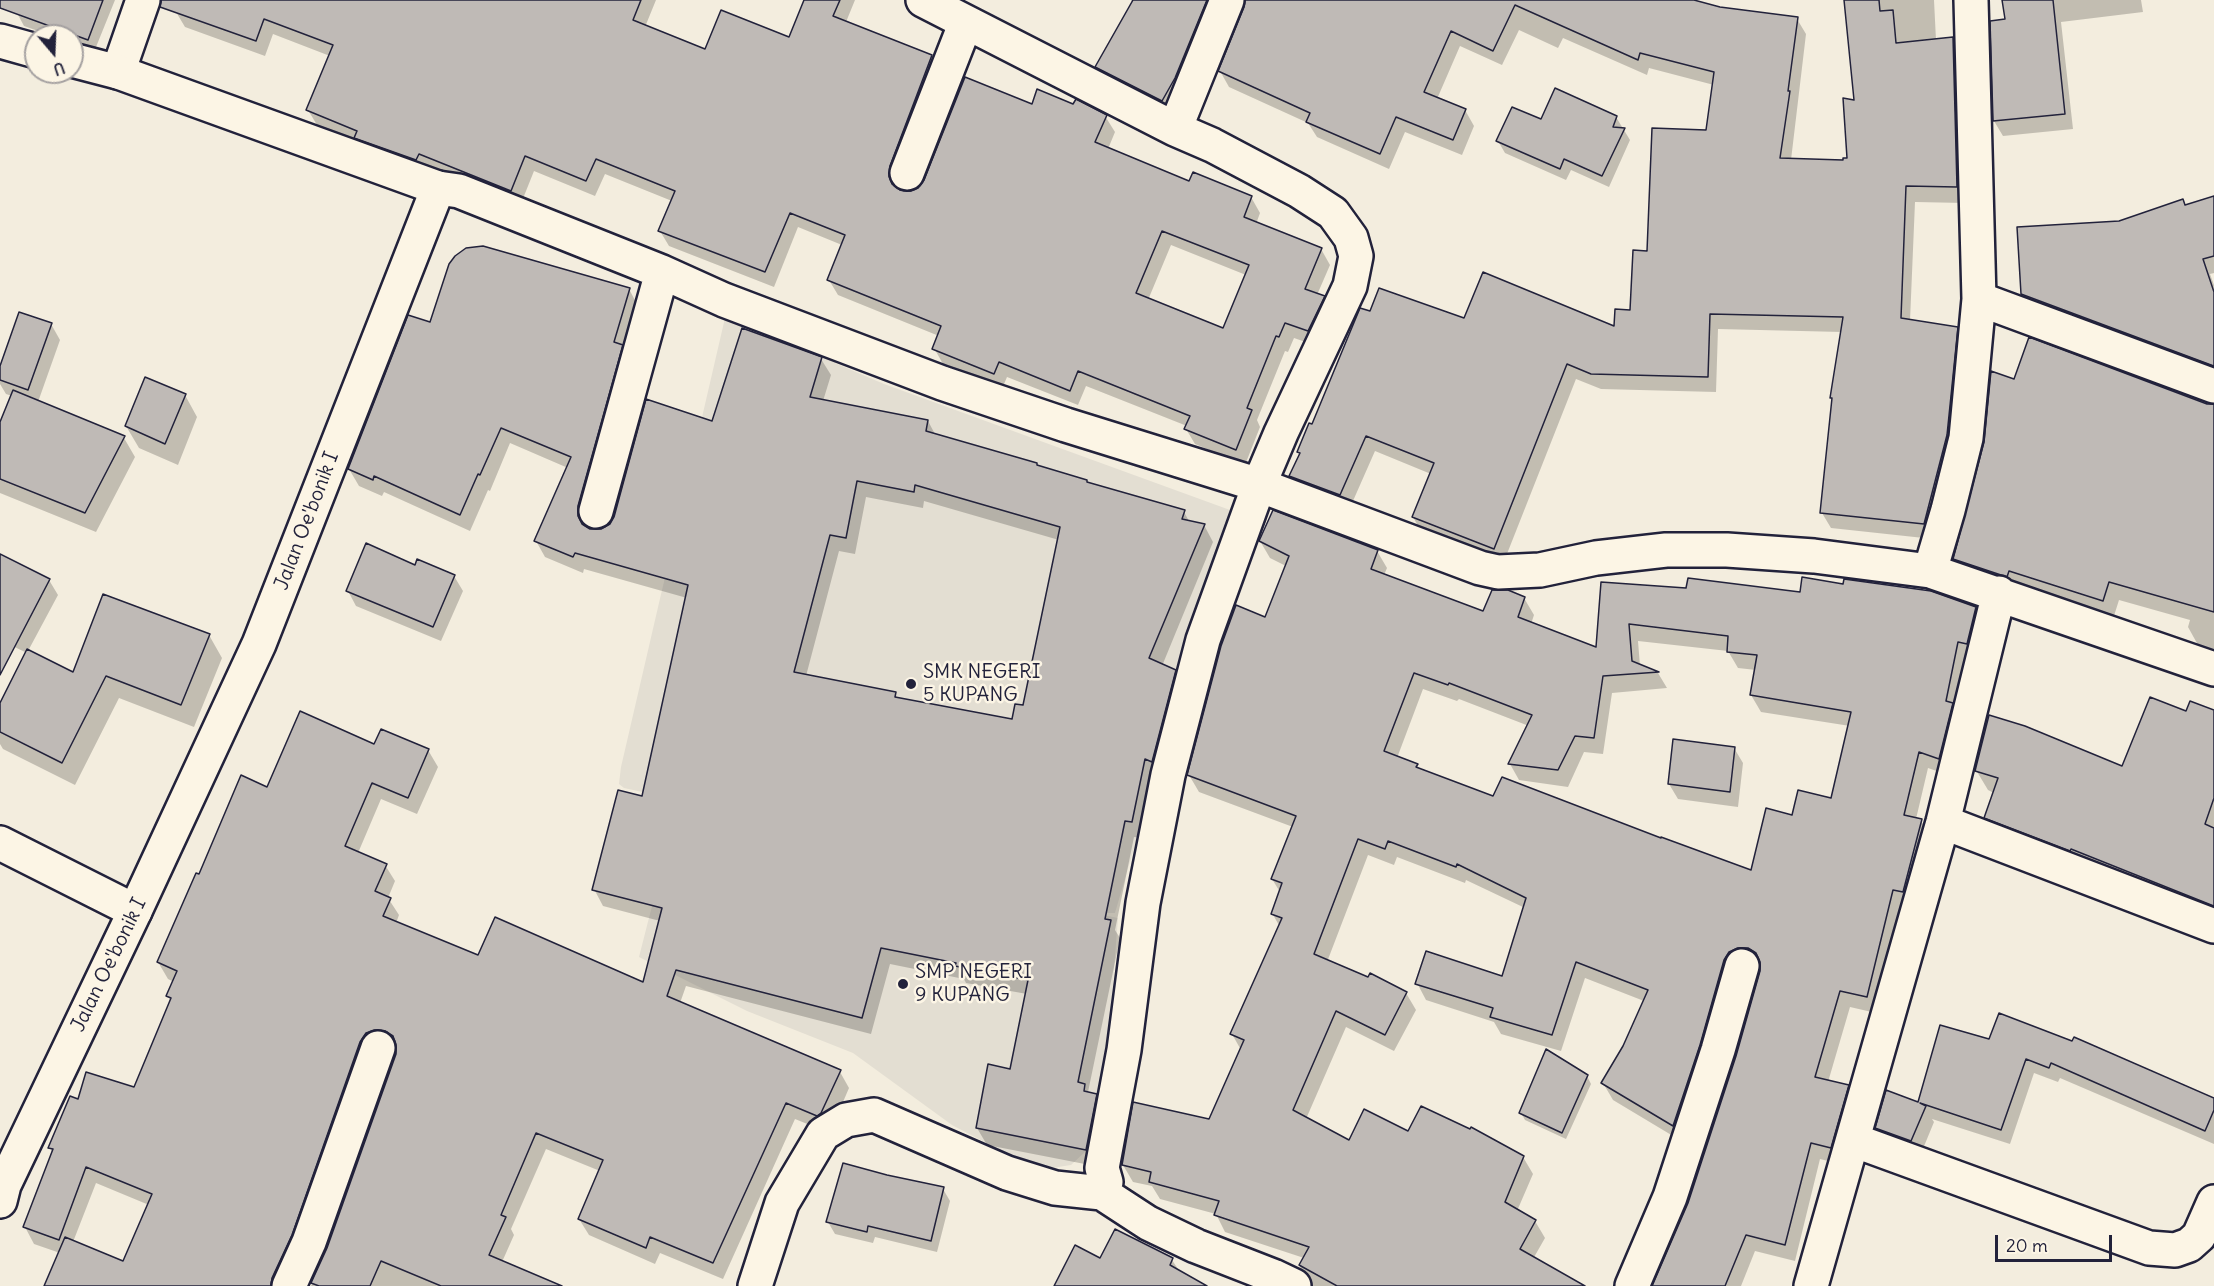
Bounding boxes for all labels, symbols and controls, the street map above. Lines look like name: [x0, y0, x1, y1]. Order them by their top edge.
north arrow: [24, 24, 84, 84]
text: U: [51, 58, 68, 80]
street label: Jalan Oe'bonik I: [270, 449, 344, 593]
place label: SMK NEGERI 5 KUPANG: [923, 660, 1040, 707]
marker: SMK NEGERI 5 KUPANG: [904, 677, 918, 691]
street label: Jalan Oe'bonik I: [66, 894, 152, 1036]
place label: SMP NEGERI 9 KUPANG: [915, 960, 1032, 1007]
marker: SMP NEGERI 9 KUPANG: [896, 977, 910, 991]
scale bar: [1998, 1223, 2115, 1261]
text: 20 m: [2006, 1234, 2048, 1257]

